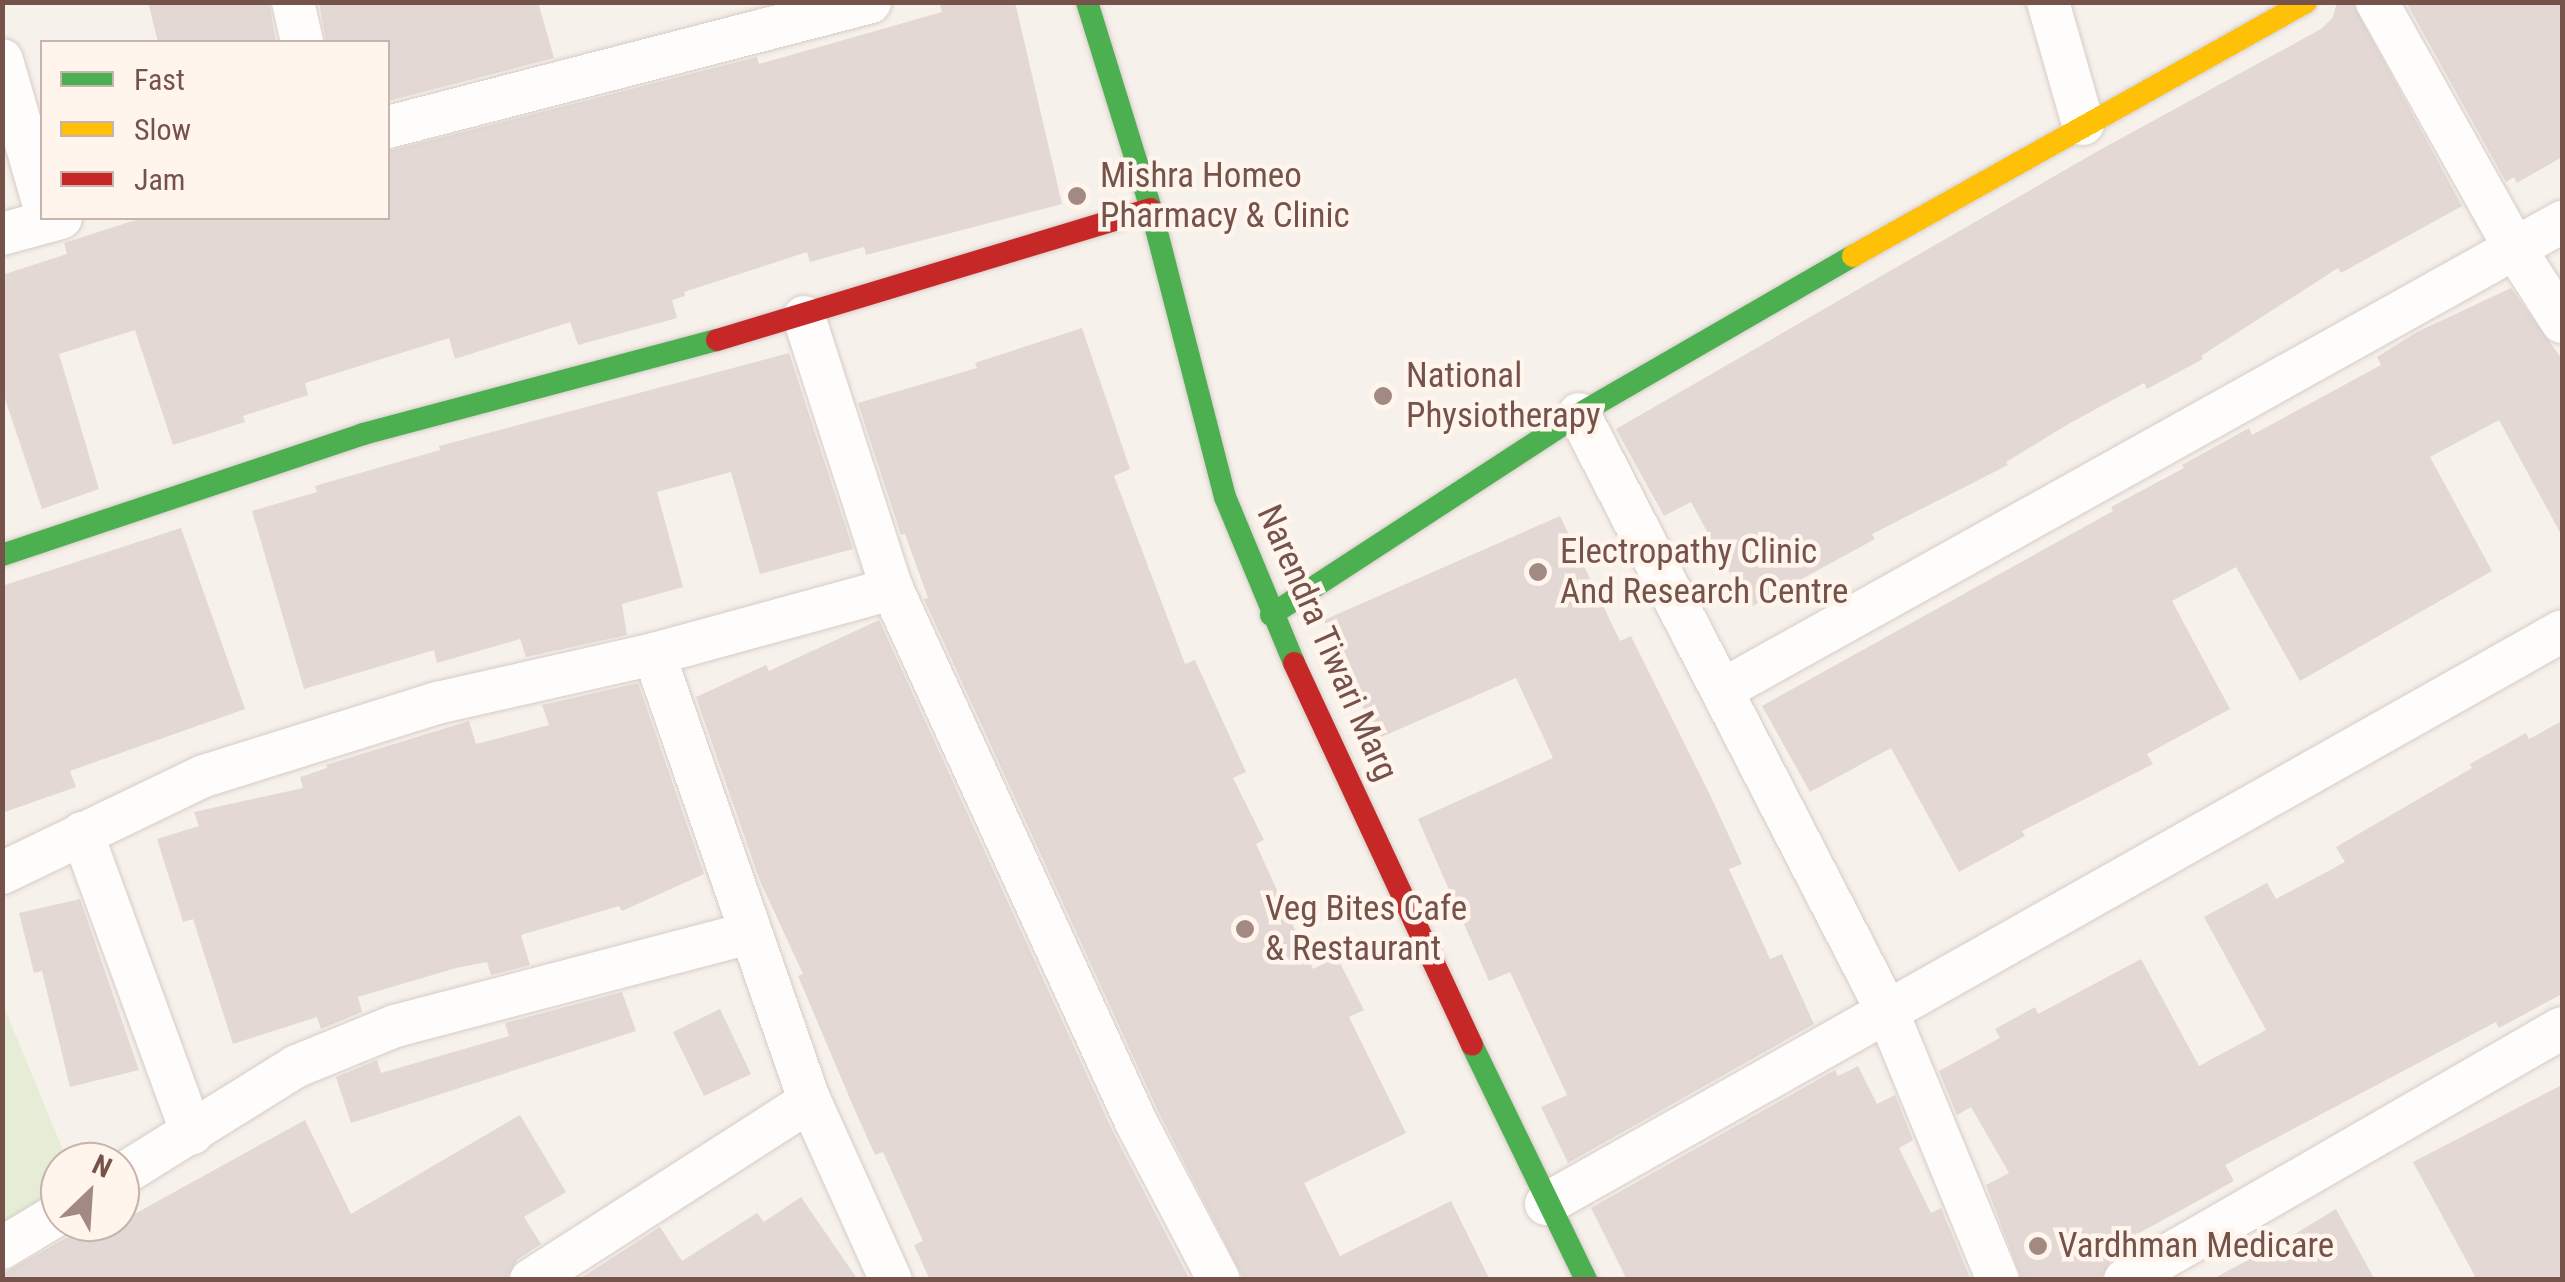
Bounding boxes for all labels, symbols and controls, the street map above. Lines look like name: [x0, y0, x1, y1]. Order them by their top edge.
legend: [40, 40, 390, 220]
text: Fast: [134, 62, 185, 97]
text: Slow: [134, 112, 191, 147]
place label: Mishra Homeo Pharmacy & Clinic: [1100, 155, 1350, 237]
text: Jam: [134, 162, 185, 197]
marker: Mishra Homeo Pharmacy & Clinic: [1064, 183, 1090, 209]
place label: National Physiotherapy: [1406, 355, 1600, 437]
marker: National Physiotherapy: [1370, 383, 1396, 409]
street label: Narendra Tiwari Marg: [1247, 499, 1407, 787]
place label: Electropathy Clinic And Research Centre: [1560, 531, 1848, 613]
marker: Electropathy Clinic And Research Centre: [1525, 559, 1551, 585]
place label: Veg Bites Cafe & Restaurant: [1265, 888, 1467, 970]
marker: Veg Bites Cafe & Restaurant: [1234, 918, 1256, 940]
north arrow: [40, 1142, 140, 1242]
text: N: [87, 1148, 117, 1185]
place label: Vardhman Medicare: [2058, 1225, 2334, 1267]
marker: Vardhman Medicare: [2027, 1235, 2049, 1257]

